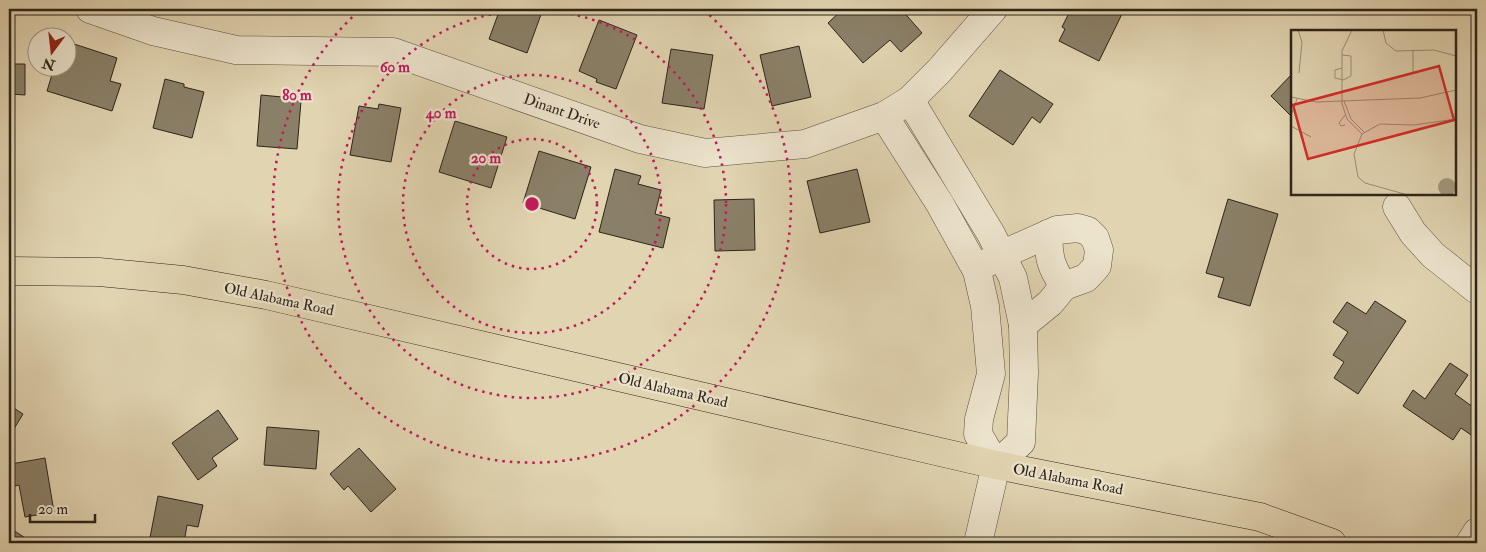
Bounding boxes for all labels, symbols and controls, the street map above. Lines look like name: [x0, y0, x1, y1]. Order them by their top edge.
north arrow: [28, 28, 78, 78]
inset map: [1291, 30, 1456, 195]
text: N: [40, 54, 58, 74]
text: 60 m: [380, 58, 410, 77]
text: 80 m: [282, 86, 312, 105]
street label: Dinant Drive: [521, 89, 603, 133]
text: 40 m: [425, 104, 457, 123]
text: 20 m: [471, 149, 501, 168]
centre of rings: [523, 195, 541, 213]
street label: Old Alabama Road: [222, 279, 336, 321]
street label: Old Alabama Road: [616, 369, 730, 412]
street label: Old Alabama Road: [1011, 459, 1125, 500]
scale bar: [30, 492, 95, 524]
text: 20 m: [38, 500, 68, 519]

